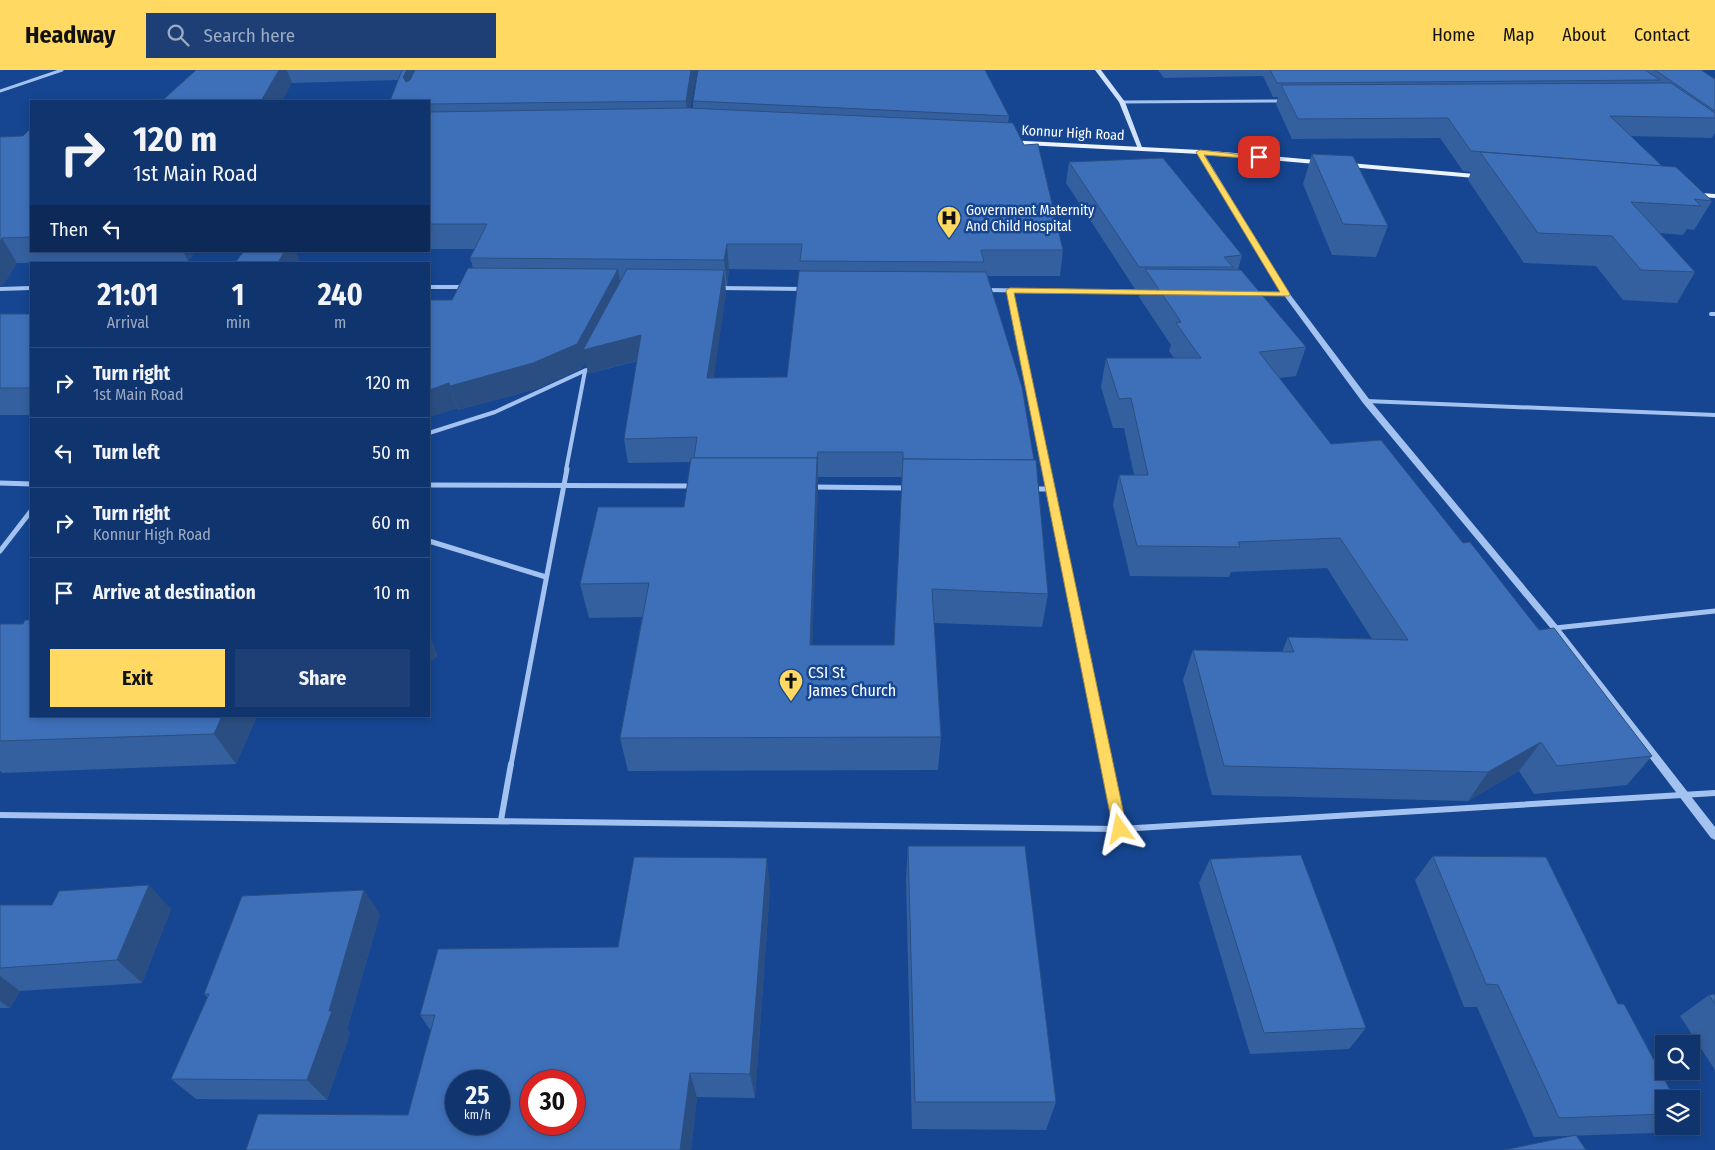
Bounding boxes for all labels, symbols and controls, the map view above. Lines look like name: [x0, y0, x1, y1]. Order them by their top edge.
search box: [146, 13, 496, 58]
text: Headway: [25, 21, 116, 49]
icon: search: [164, 21, 192, 49]
text: Search here: [204, 24, 295, 47]
text: Home: [1432, 24, 1475, 46]
text: Map: [1503, 24, 1534, 46]
text: About: [1562, 24, 1606, 46]
text: Contact: [1634, 24, 1690, 46]
text: 120 m: [133, 118, 217, 160]
icon: right: [50, 120, 115, 185]
street label: Konnur High Road: [1021, 122, 1125, 144]
pin: [1238, 136, 1280, 178]
icon: arrive: [1245, 143, 1273, 171]
text: 1st Main Road: [133, 160, 258, 187]
place label: Government Maternity And Child Hospital: [966, 202, 1095, 235]
hospital icon: Government Maternity And Child Hospital: [936, 205, 962, 239]
icon: left: [98, 215, 126, 243]
text: Then: [50, 218, 88, 241]
text: 21:01: [97, 277, 159, 313]
text: 1: [232, 277, 244, 313]
text: 240: [318, 277, 363, 313]
text: Arrival: [107, 313, 149, 332]
text: min: [226, 313, 251, 332]
text: m: [334, 313, 346, 332]
text: Turn right: [93, 362, 170, 385]
icon: right: [50, 369, 78, 397]
text: 120 m: [365, 371, 410, 394]
text: 1st Main Road: [93, 385, 184, 404]
icon: left: [50, 439, 78, 467]
text: Turn left: [93, 441, 160, 464]
text: 50 m: [372, 441, 410, 464]
text: Turn right: [93, 502, 170, 525]
icon: right: [50, 509, 78, 537]
text: 60 m: [372, 511, 410, 534]
text: Konnur High Road: [93, 525, 211, 544]
icon: arrive: [50, 579, 78, 607]
text: Arrive at destination: [93, 581, 256, 604]
text: 10 m: [374, 581, 410, 604]
button: Exit: [50, 649, 225, 707]
button: Share: [235, 649, 410, 707]
place label: CSI St James Church: [808, 663, 896, 700]
church icon: CSI St James Church: [778, 668, 804, 702]
position arrow: [1093, 802, 1145, 854]
map controls: [1655, 1035, 1700, 1135]
button: search: [1655, 1035, 1700, 1080]
speed limit sign: 30: [520, 1070, 585, 1135]
text: 25: [466, 1081, 489, 1111]
button: layers: [1655, 1090, 1700, 1135]
text: km/h: [464, 1108, 491, 1122]

